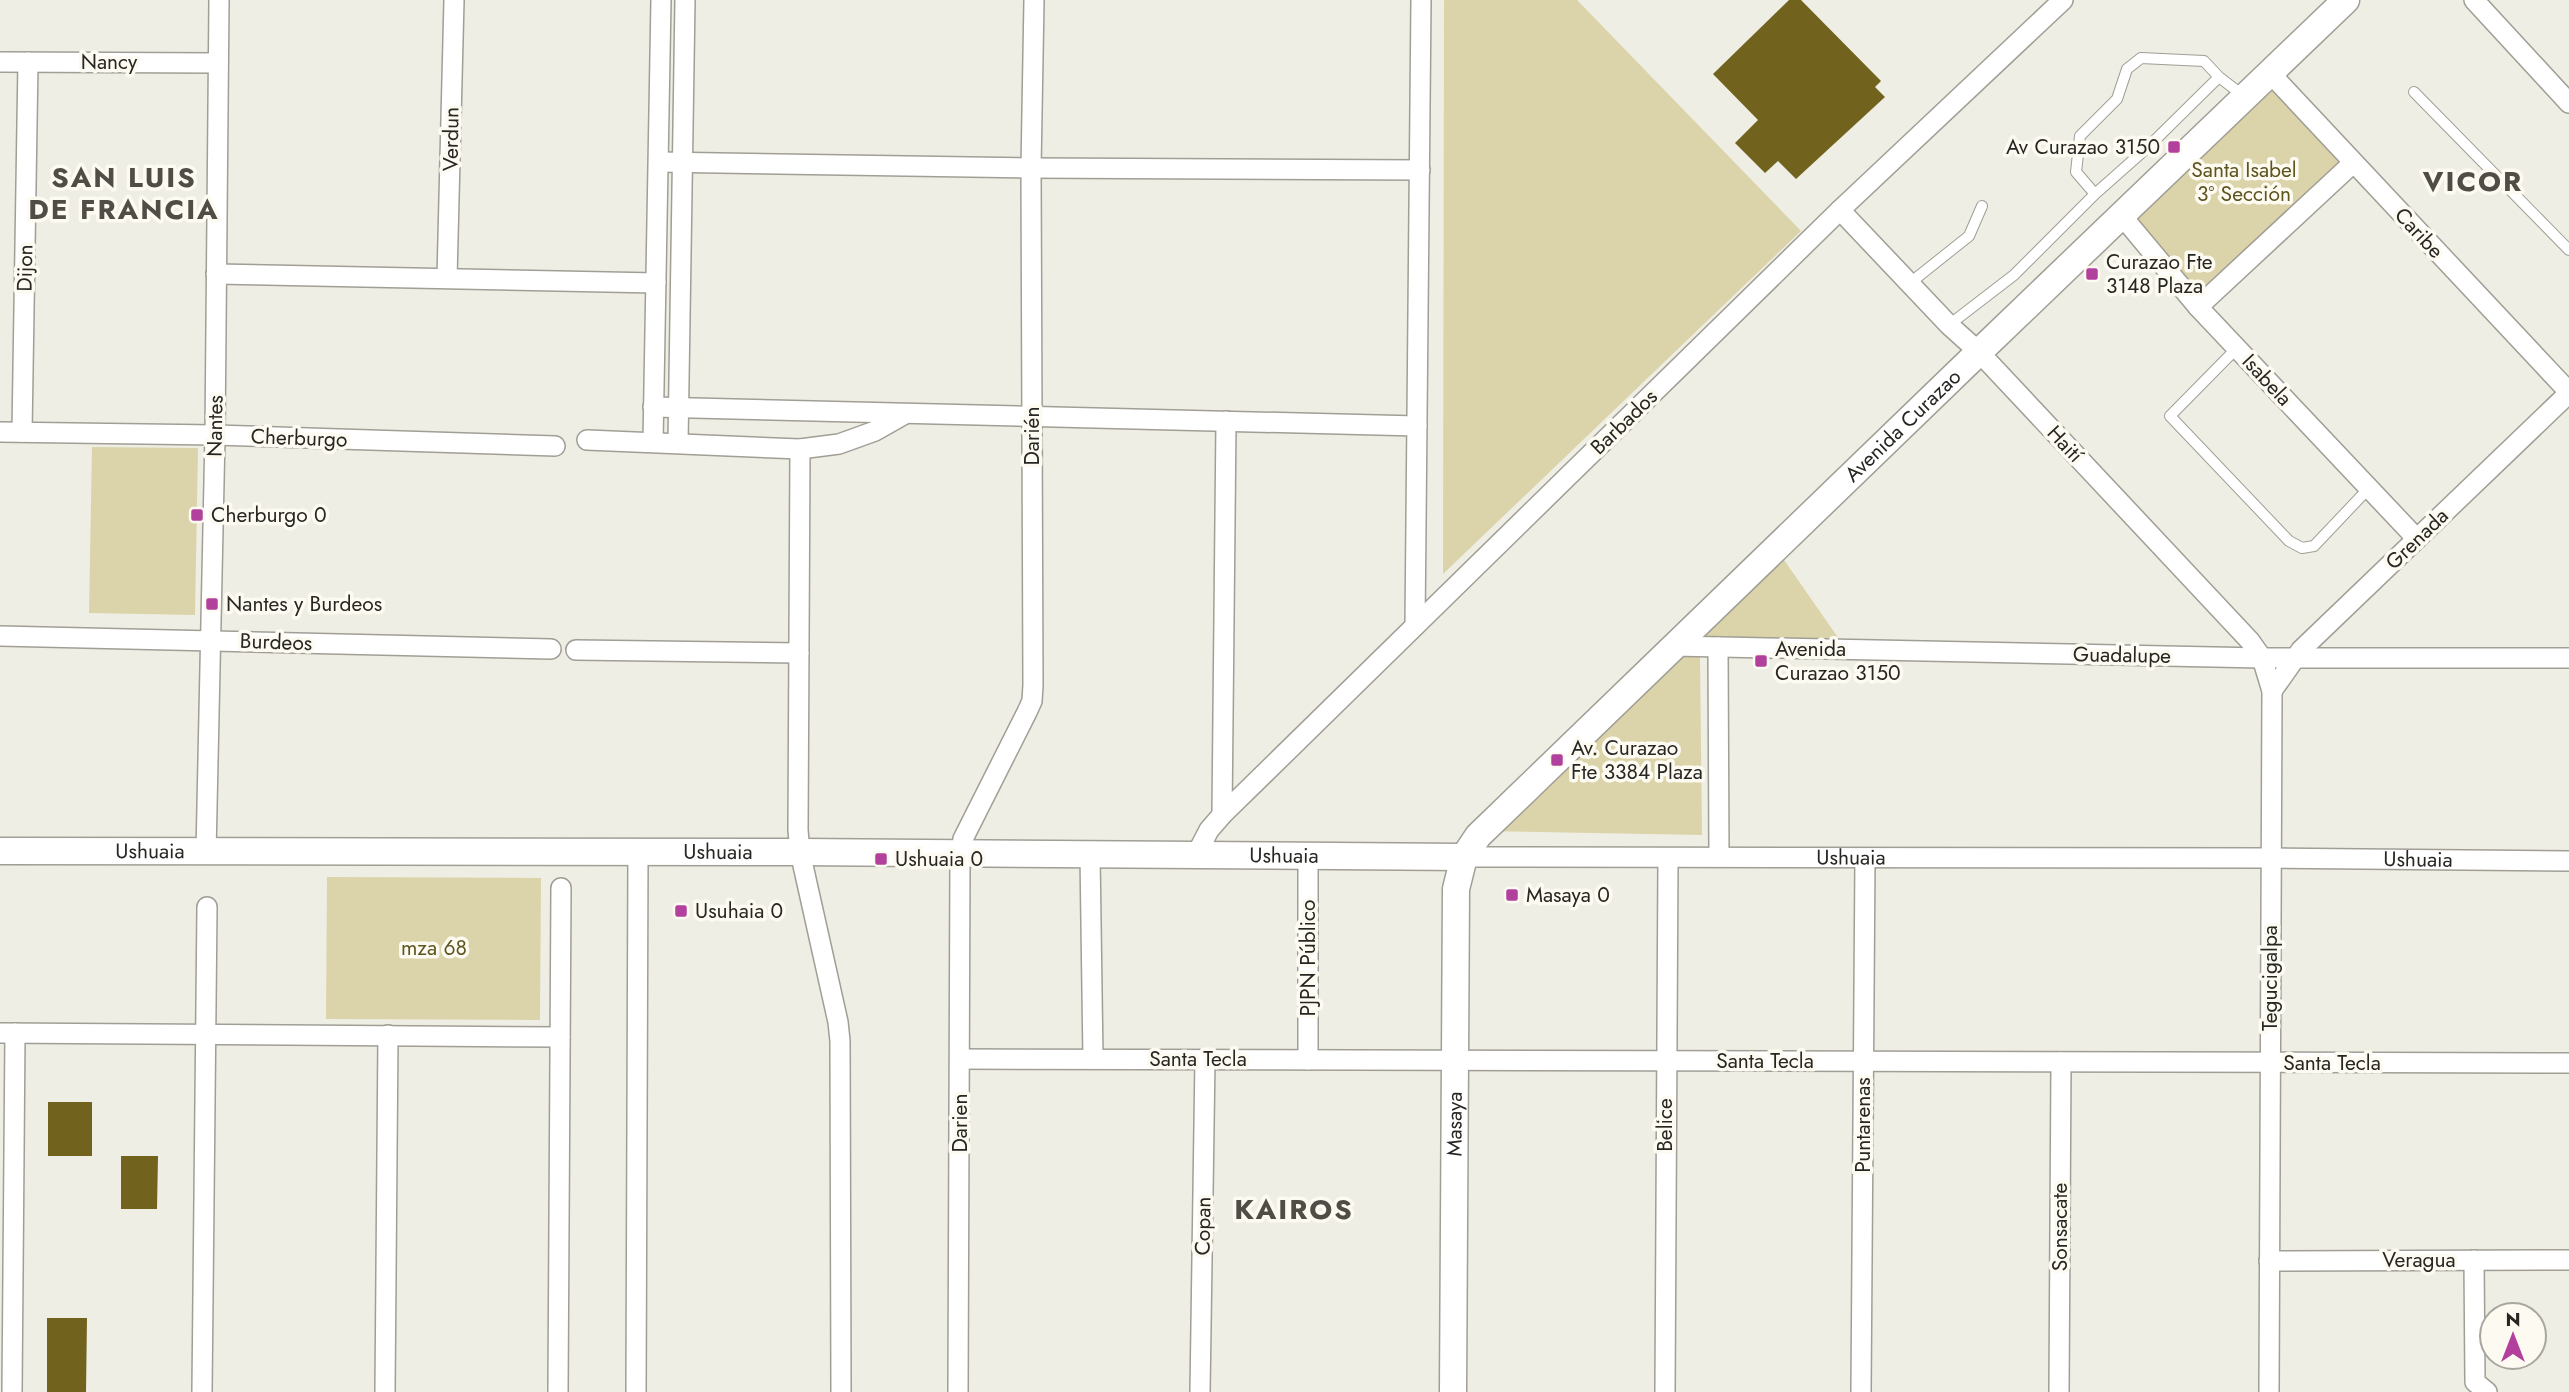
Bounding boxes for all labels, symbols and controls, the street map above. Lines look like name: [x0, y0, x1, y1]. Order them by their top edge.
street label: Nancy: [81, 47, 138, 77]
street label: Verdun: [435, 107, 467, 171]
place label: Av Curazao 3150: [2006, 132, 2160, 162]
marker: Av Curazao 3150: [2166, 139, 2182, 155]
park label: Santa Isabel 3° Sección: [2191, 155, 2297, 209]
district label: SAN LUIS DE FRANCIA: [28, 157, 220, 230]
district label: VICOR: [2422, 161, 2523, 202]
street label: Caribe: [2388, 201, 2451, 265]
street label: Dijon: [10, 244, 40, 292]
place label: Curazao Fte 3148 Plaza: [2106, 247, 2213, 301]
marker: Curazao Fte 3148 Plaza: [2084, 266, 2100, 282]
street label: Isabela: [2235, 347, 2299, 413]
street label: Avenida Curazao: [1838, 362, 1968, 489]
street label: Barbados: [1584, 382, 1664, 462]
street label: Nantes: [199, 395, 231, 457]
street label: Darién: [1017, 407, 1047, 465]
street label: Haití: [2040, 419, 2091, 470]
street label: Cherburgo: [250, 421, 348, 455]
place label: Cherburgo 0: [211, 500, 327, 530]
street label: Grenada: [2379, 501, 2455, 577]
marker: Cherburgo 0: [189, 507, 205, 523]
place label: Nantes y Burdeos: [226, 589, 382, 619]
marker: Nantes y Burdeos: [204, 596, 220, 612]
street label: Burdeos: [239, 626, 313, 658]
place label: Avenida Curazao 3150: [1775, 634, 1901, 688]
street label: Guadalupe: [2073, 639, 2171, 671]
marker: Avenida Curazao 3150: [1753, 653, 1769, 669]
place label: Av. Curazao Fte 3384 Plaza: [1571, 733, 1703, 787]
marker: Av. Curazao Fte 3384 Plaza: [1549, 752, 1565, 768]
street label: Ushuaia: [115, 836, 185, 866]
street label: Ushuaia: [683, 837, 753, 867]
street label: Ushuaia: [1249, 840, 1319, 871]
street label: Ushuaia: [1816, 842, 1886, 873]
place label: Ushuaia 0: [895, 844, 983, 874]
street label: Ushuaia: [2383, 844, 2453, 875]
marker: Ushuaia 0: [873, 851, 889, 867]
place label: Masaya 0: [1526, 880, 1610, 910]
marker: Masaya 0: [1504, 887, 1520, 903]
place label: Usuhaia 0: [695, 896, 783, 926]
street label: PJPN Público: [1293, 900, 1323, 1016]
marker: Usuhaia 0: [673, 903, 689, 919]
street label: Tegucigalpa: [2255, 925, 2285, 1031]
park label: mza 68: [401, 933, 467, 963]
street label: Santa Tecla: [1149, 1044, 1247, 1074]
street label: Santa Tecla: [1716, 1046, 1814, 1076]
street label: Santa Tecla: [2283, 1048, 2381, 1078]
street label: Puntarenas: [1848, 1077, 1878, 1173]
street label: Masaya: [1439, 1091, 1470, 1157]
street label: Darien: [945, 1094, 975, 1152]
street label: Belice: [1650, 1098, 1680, 1152]
street label: Sonsacate: [2045, 1183, 2075, 1271]
district label: KAIROS: [1234, 1189, 1354, 1230]
street label: Copan: [1187, 1196, 1219, 1256]
street label: Veragua: [2382, 1245, 2456, 1275]
north arrow: [2478, 1301, 2548, 1371]
text: N: [2505, 1306, 2521, 1333]

